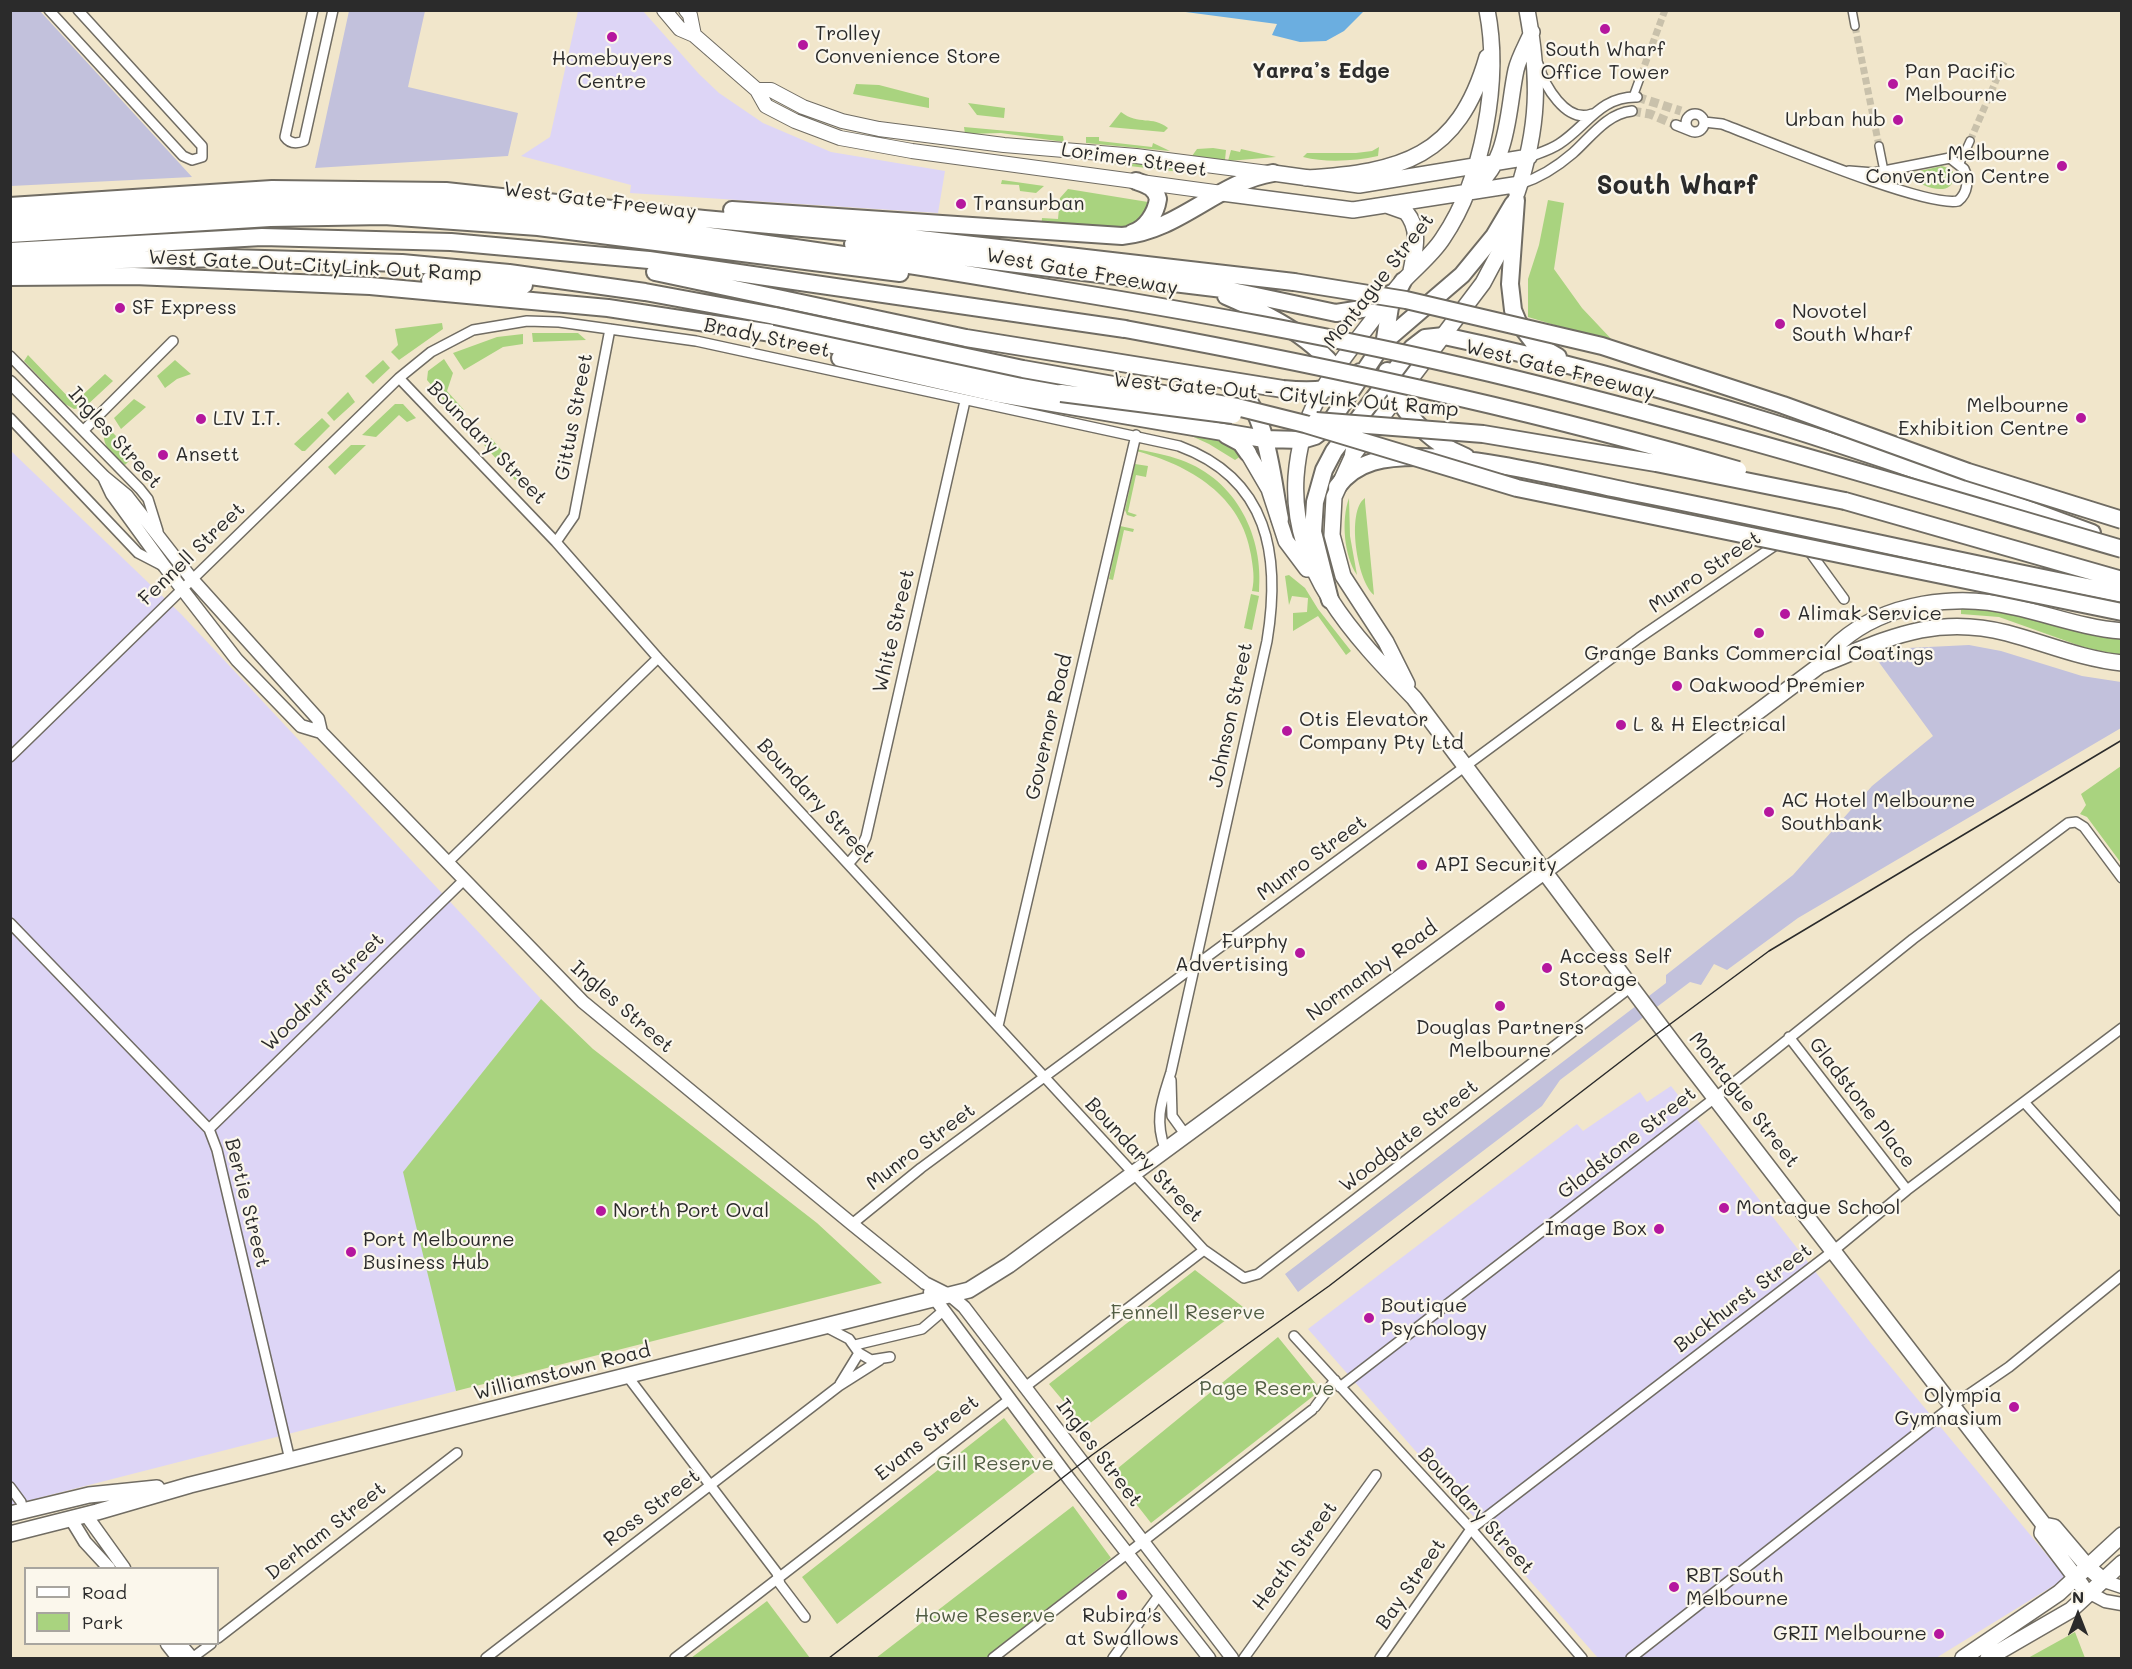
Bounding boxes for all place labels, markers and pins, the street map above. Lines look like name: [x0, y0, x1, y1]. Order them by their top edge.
place label: Trolley Convenience Store: [815, 22, 1001, 69]
marker: South Wharf Office Tower: [1598, 22, 1612, 36]
marker: Homebuyers Centre: [605, 30, 619, 44]
marker: Trolley Convenience Store: [796, 38, 810, 52]
place label: South Wharf Office Tower: [1541, 38, 1669, 85]
place label: Homebuyers Centre: [552, 47, 672, 94]
place label: Pan Pacific Melbourne: [1905, 60, 2015, 107]
marker: Pan Pacific Melbourne: [1886, 77, 1900, 91]
place label: Urban hub: [1785, 108, 1886, 132]
marker: Urban hub: [1891, 113, 1905, 127]
place label: Melbourne Convention Centre: [1866, 142, 2050, 189]
marker: Melbourne Convention Centre: [2055, 159, 2069, 173]
place label: Transurban: [973, 192, 1085, 216]
marker: Transurban: [954, 197, 968, 211]
place label: SF Express: [132, 296, 237, 320]
place label: Novotel South Wharf: [1792, 300, 1912, 347]
marker: SF Express: [113, 301, 127, 315]
marker: Novotel South Wharf: [1773, 317, 1787, 331]
place label: Melbourne Exhibition Centre: [1898, 394, 2069, 441]
place label: LIV I.T.: [213, 407, 281, 431]
marker: Melbourne Exhibition Centre: [2074, 411, 2088, 425]
marker: LIV I.T.: [194, 412, 208, 426]
place label: Ansett: [175, 443, 240, 467]
marker: Ansett: [156, 448, 170, 462]
place label: Alimak Service: [1797, 602, 1942, 626]
marker: Alimak Service: [1778, 607, 1792, 621]
marker: Grange Banks Commercial Coatings: [1752, 626, 1766, 640]
place label: Grange Banks Commercial Coatings: [1584, 642, 1934, 666]
place label: Oakwood Premier: [1689, 674, 1865, 698]
marker: Oakwood Premier: [1670, 679, 1684, 693]
place label: Otis Elevator Company Pty Ltd: [1299, 708, 1464, 755]
place label: L & H Electrical: [1633, 713, 1786, 737]
marker: L & H Electrical: [1614, 718, 1628, 732]
marker: Otis Elevator Company Pty Ltd: [1280, 724, 1294, 738]
place label: AC Hotel Melbourne Southbank: [1781, 789, 1975, 836]
marker: AC Hotel Melbourne Southbank: [1762, 805, 1776, 819]
place label: API Security: [1434, 853, 1557, 877]
marker: API Security: [1415, 858, 1429, 872]
place label: Furphy Advertising: [1175, 930, 1288, 977]
place label: Access Self Storage: [1559, 945, 1671, 992]
marker: Furphy Advertising: [1293, 946, 1307, 960]
marker: Access Self Storage: [1540, 961, 1554, 975]
marker: Douglas Partners Melbourne: [1493, 999, 1507, 1013]
place label: Douglas Partners Melbourne: [1416, 1016, 1584, 1063]
place label: Montague School: [1736, 1196, 1900, 1220]
place label: North Port Oval: [613, 1199, 769, 1223]
marker: Montague School: [1717, 1201, 1731, 1215]
marker: North Port Oval: [594, 1204, 608, 1218]
place label: Image Box: [1545, 1217, 1647, 1241]
marker: Image Box: [1652, 1222, 1666, 1236]
place label: Port Melbourne Business Hub: [363, 1228, 515, 1275]
marker: Port Melbourne Business Hub: [344, 1245, 358, 1259]
place label: Boutique Psychology: [1381, 1294, 1487, 1341]
marker: Boutique Psychology: [1362, 1311, 1376, 1325]
place label: Olympia Gymnasium: [1895, 1384, 2002, 1431]
marker: Olympia Gymnasium: [2007, 1400, 2021, 1414]
place label: RBT South Melbourne: [1686, 1564, 1788, 1611]
marker: RBT South Melbourne: [1667, 1580, 1681, 1594]
marker: Rubira's at Swallows: [1115, 1588, 1129, 1602]
place label: Rubira's at Swallows: [1065, 1604, 1179, 1651]
place label: GRII Melbourne: [1773, 1622, 1927, 1646]
marker: GRII Melbourne: [1932, 1627, 1946, 1641]

